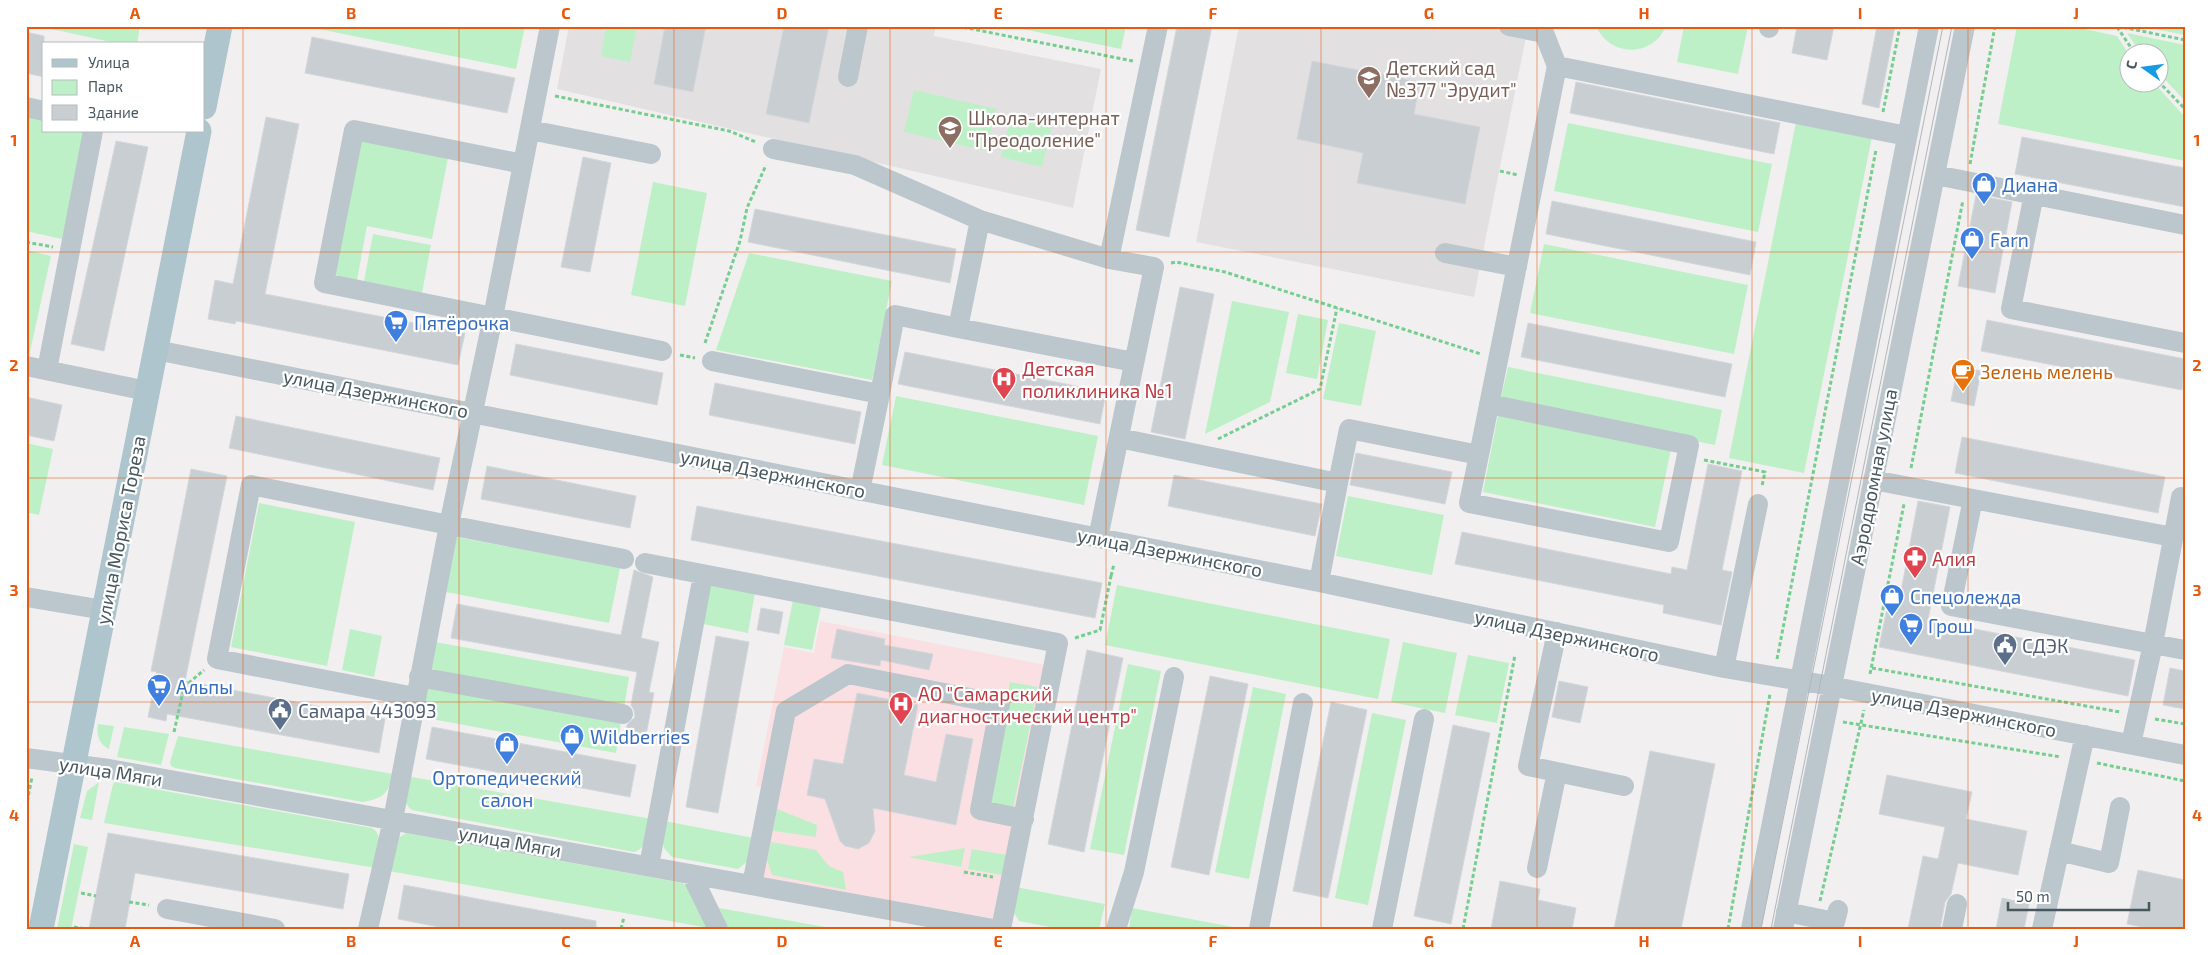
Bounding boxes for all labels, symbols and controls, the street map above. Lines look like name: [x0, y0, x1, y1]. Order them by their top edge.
text: A: [130, 3, 141, 22]
text: B: [346, 3, 356, 22]
text: C: [561, 3, 571, 22]
text: D: [777, 3, 788, 22]
text: E: [993, 3, 1003, 22]
text: F: [1209, 3, 1218, 22]
text: G: [1424, 3, 1434, 22]
text: H: [1638, 3, 1650, 22]
text: I: [1858, 3, 1862, 22]
text: J: [2073, 3, 2079, 22]
legend: [42, 42, 205, 132]
north arrow: [2118, 42, 2168, 92]
text: Улица: [88, 53, 130, 71]
place label: Детский сад №377 "Эрудит": [1386, 56, 1517, 102]
text: С: [2122, 59, 2140, 71]
school or university icon: Детский сад №377 "Эрудит": [1356, 65, 1382, 99]
text: Парк: [88, 77, 123, 95]
text: Здание: [88, 103, 139, 121]
place label: Школа-интернат "Преодоление": [968, 106, 1120, 151]
school or university icon: Школа-интернат "Преодоление": [937, 115, 963, 149]
text: 1: [11, 130, 17, 149]
text: 1: [2194, 130, 2200, 149]
shop icon: Диана: [1971, 171, 1997, 205]
place label: Диана: [2002, 173, 2058, 196]
shop icon: Farn: [1959, 226, 1985, 260]
place label: Farn: [1990, 228, 2029, 251]
supermarket icon: Пятёрочка: [383, 309, 409, 343]
place label: Пятёрочка: [414, 311, 509, 334]
text: 2: [9, 355, 19, 374]
text: 2: [2192, 355, 2202, 374]
place label: Детская поликлиника №1: [1022, 357, 1172, 402]
cafe icon: Зелень мелень: [1950, 358, 1976, 392]
place label: Зелень мелень: [1980, 360, 2113, 383]
street label: улица Дзержинского: [281, 364, 471, 423]
hospital icon: Детская поликлиника №1: [991, 366, 1017, 400]
street label: Аэродромная улица: [1845, 387, 1902, 568]
street label: улица Мориса Тореза: [90, 433, 151, 627]
street label: улица Дзержинского: [678, 444, 868, 503]
street label: улица Дзержинского: [1075, 523, 1265, 582]
pharmacy icon: Алия: [1902, 545, 1928, 579]
place label: Алия: [1932, 547, 1976, 570]
text: 3: [9, 580, 19, 599]
text: 3: [2192, 580, 2202, 599]
shop icon: Спецолежда: [1879, 583, 1905, 617]
place label: Спецолежда: [1910, 585, 2021, 608]
street label: улица Дзержинского: [1472, 604, 1661, 667]
supermarket icon: Грош: [1898, 612, 1924, 646]
place label: Грош: [1928, 614, 1973, 637]
public building icon: СДЭК: [1992, 632, 2018, 666]
place label: СДЭК: [2022, 634, 2068, 657]
supermarket icon: Альпы: [146, 673, 172, 707]
place label: Альпы: [176, 675, 233, 698]
place label: АО "Самарский диагностический центр": [918, 682, 1137, 727]
street label: улица Дзержинского: [1869, 683, 2059, 742]
hospital icon: АО "Самарский диагностический центр": [888, 691, 914, 725]
public building icon: Самара 443093: [267, 697, 293, 731]
place label: Самара 443093: [298, 699, 437, 722]
shop icon: Wildberries: [559, 723, 585, 757]
place label: Wildberries: [590, 725, 690, 748]
shop icon: Ортопедический салон: [494, 731, 520, 765]
street label: улица Мяги: [58, 751, 164, 791]
place label: Ортопедический салон: [432, 766, 582, 811]
text: 4: [9, 805, 19, 824]
text: 4: [2192, 805, 2202, 824]
street label: улица Мяги: [457, 821, 563, 862]
scale bar: [2008, 880, 2150, 912]
text: 50 m: [2016, 887, 2050, 905]
text: A: [130, 931, 141, 950]
text: B: [346, 931, 356, 950]
text: C: [561, 931, 571, 950]
text: D: [777, 931, 788, 950]
text: E: [993, 931, 1003, 950]
text: F: [1209, 931, 1218, 950]
text: G: [1424, 931, 1434, 950]
text: H: [1638, 931, 1650, 950]
text: I: [1858, 931, 1862, 950]
text: J: [2073, 931, 2079, 950]

